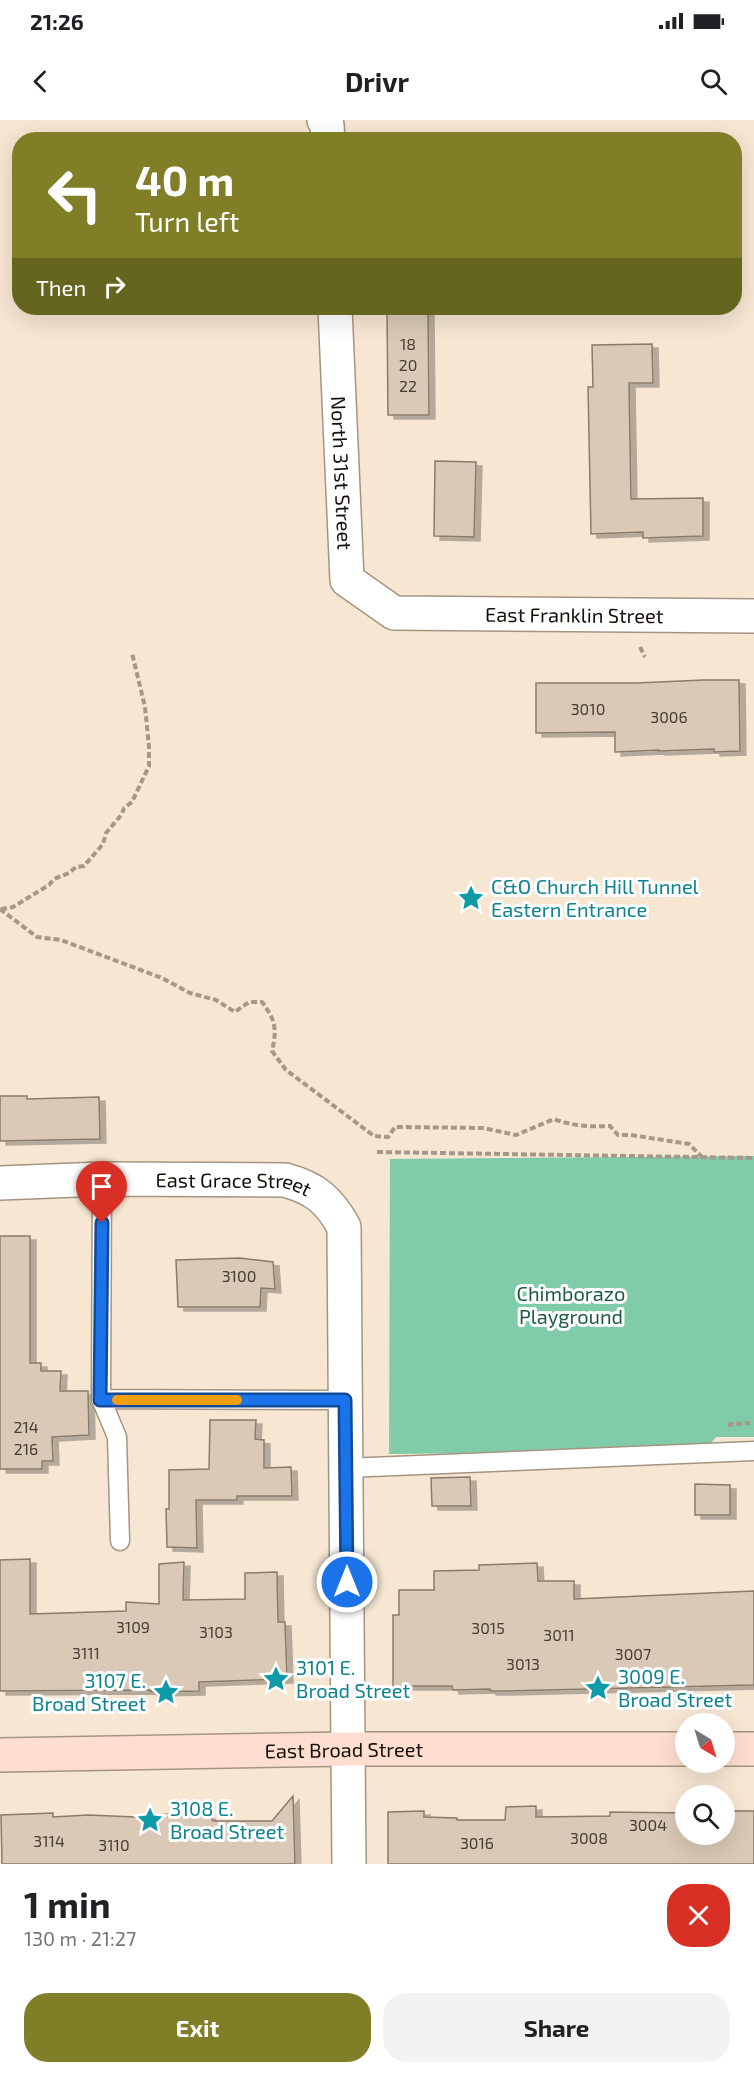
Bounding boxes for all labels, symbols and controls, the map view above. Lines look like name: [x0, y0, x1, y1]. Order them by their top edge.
text: 21:26: [30, 8, 84, 34]
icon: back: [24, 65, 57, 98]
text: Drivr: [345, 65, 409, 97]
icon: search: [697, 65, 730, 98]
text: 40 m: [135, 154, 234, 204]
icon: left: [36, 156, 114, 234]
text: Turn left: [135, 205, 239, 237]
icon: right: [98, 270, 131, 303]
text: Then: [36, 274, 86, 300]
house number: 18: [400, 334, 416, 353]
house number: 20: [399, 355, 417, 374]
house number: 22: [399, 376, 417, 395]
street label: North 31st Street: [327, 395, 358, 551]
street label: East Franklin Street: [485, 602, 664, 627]
house number: 3010: [571, 699, 605, 718]
house number: 3006: [650, 707, 688, 726]
place label: C&O Church Hill Tunnel Eastern Entrance: [491, 874, 699, 921]
place icon: C&O Church Hill Tunnel Eastern Entrance: [456, 883, 486, 913]
pin: [76, 1161, 127, 1223]
street label: East Grace Street: [156, 1167, 316, 1201]
icon: arrive: [85, 1170, 118, 1203]
house number: 3100: [222, 1266, 256, 1285]
park label: Chimborazo Playground: [517, 1281, 625, 1328]
house number: 214: [13, 1417, 39, 1436]
house number: 216: [14, 1439, 38, 1458]
position arrow: [315, 1550, 379, 1614]
house number: 3109: [116, 1617, 150, 1636]
house number: 3015: [471, 1618, 505, 1637]
house number: 3103: [199, 1622, 233, 1641]
house number: 3011: [543, 1625, 575, 1644]
house number: 3111: [72, 1643, 100, 1662]
house number: 3007: [615, 1644, 651, 1663]
house number: 3013: [506, 1654, 540, 1673]
place label: 3101 E. Broad Street: [296, 1655, 410, 1702]
place icon: 3101 E. Broad Street: [261, 1664, 291, 1694]
place label: 3009 E. Broad Street: [618, 1664, 732, 1711]
place label: 3107 E. Broad Street: [32, 1668, 146, 1715]
place icon: 3009 E. Broad Street: [583, 1673, 613, 1703]
place icon: 3107 E. Broad Street: [151, 1677, 181, 1707]
north arrow: [675, 1713, 735, 1773]
map controls: [675, 1713, 735, 1845]
street label: East Broad Street: [264, 1737, 424, 1762]
button: search: [675, 1785, 735, 1845]
place label: 3108 E. Broad Street: [170, 1796, 284, 1843]
place icon: 3108 E. Broad Street: [135, 1805, 165, 1835]
house number: 3004: [629, 1815, 667, 1834]
house number: 3008: [570, 1828, 608, 1847]
house number: 3114: [33, 1831, 65, 1850]
house number: 3016: [460, 1833, 494, 1852]
house number: 3110: [98, 1835, 130, 1854]
text: 1 min: [24, 1882, 111, 1925]
button: close: [667, 1884, 730, 1947]
text: 130 m · 21:27: [24, 1926, 136, 1950]
button: Exit: [24, 1993, 371, 2062]
button: Share: [383, 1993, 730, 2062]

